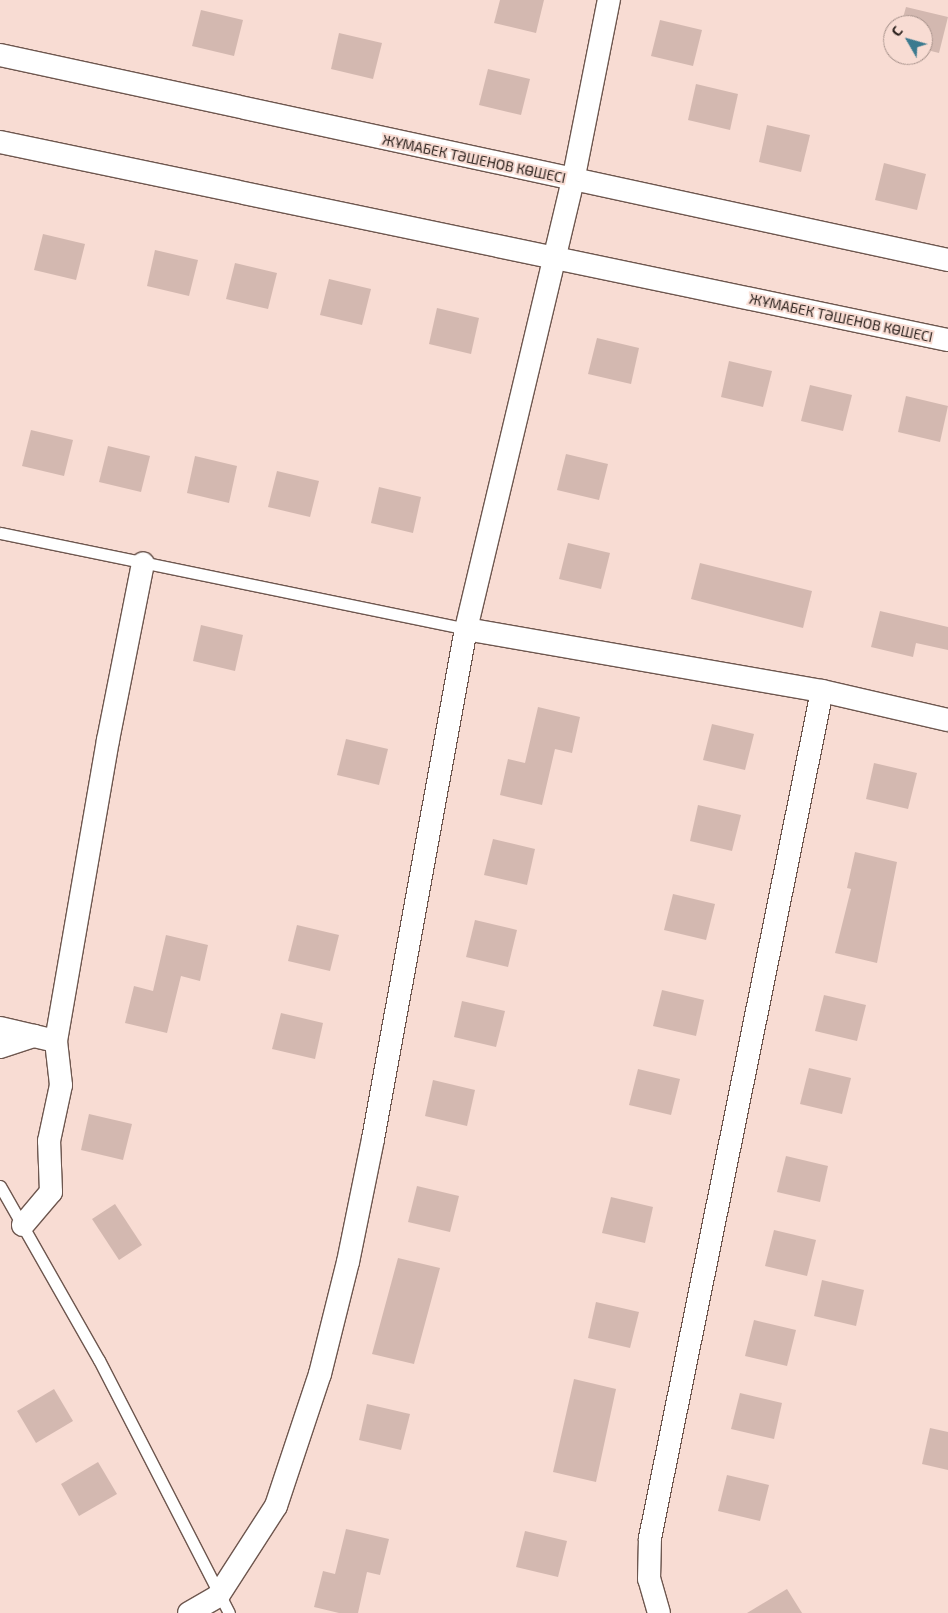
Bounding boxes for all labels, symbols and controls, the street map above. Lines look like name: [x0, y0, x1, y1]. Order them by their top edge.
north arrow: [883, 15, 933, 65]
text: С: [887, 23, 906, 40]
street label: ЖҰМАБЕК ТӘШЕНОВ КӨШЕСІ: [381, 131, 567, 187]
street label: ЖҰМАБЕК ТӘШЕНОВ КӨШЕСІ: [748, 290, 934, 346]

